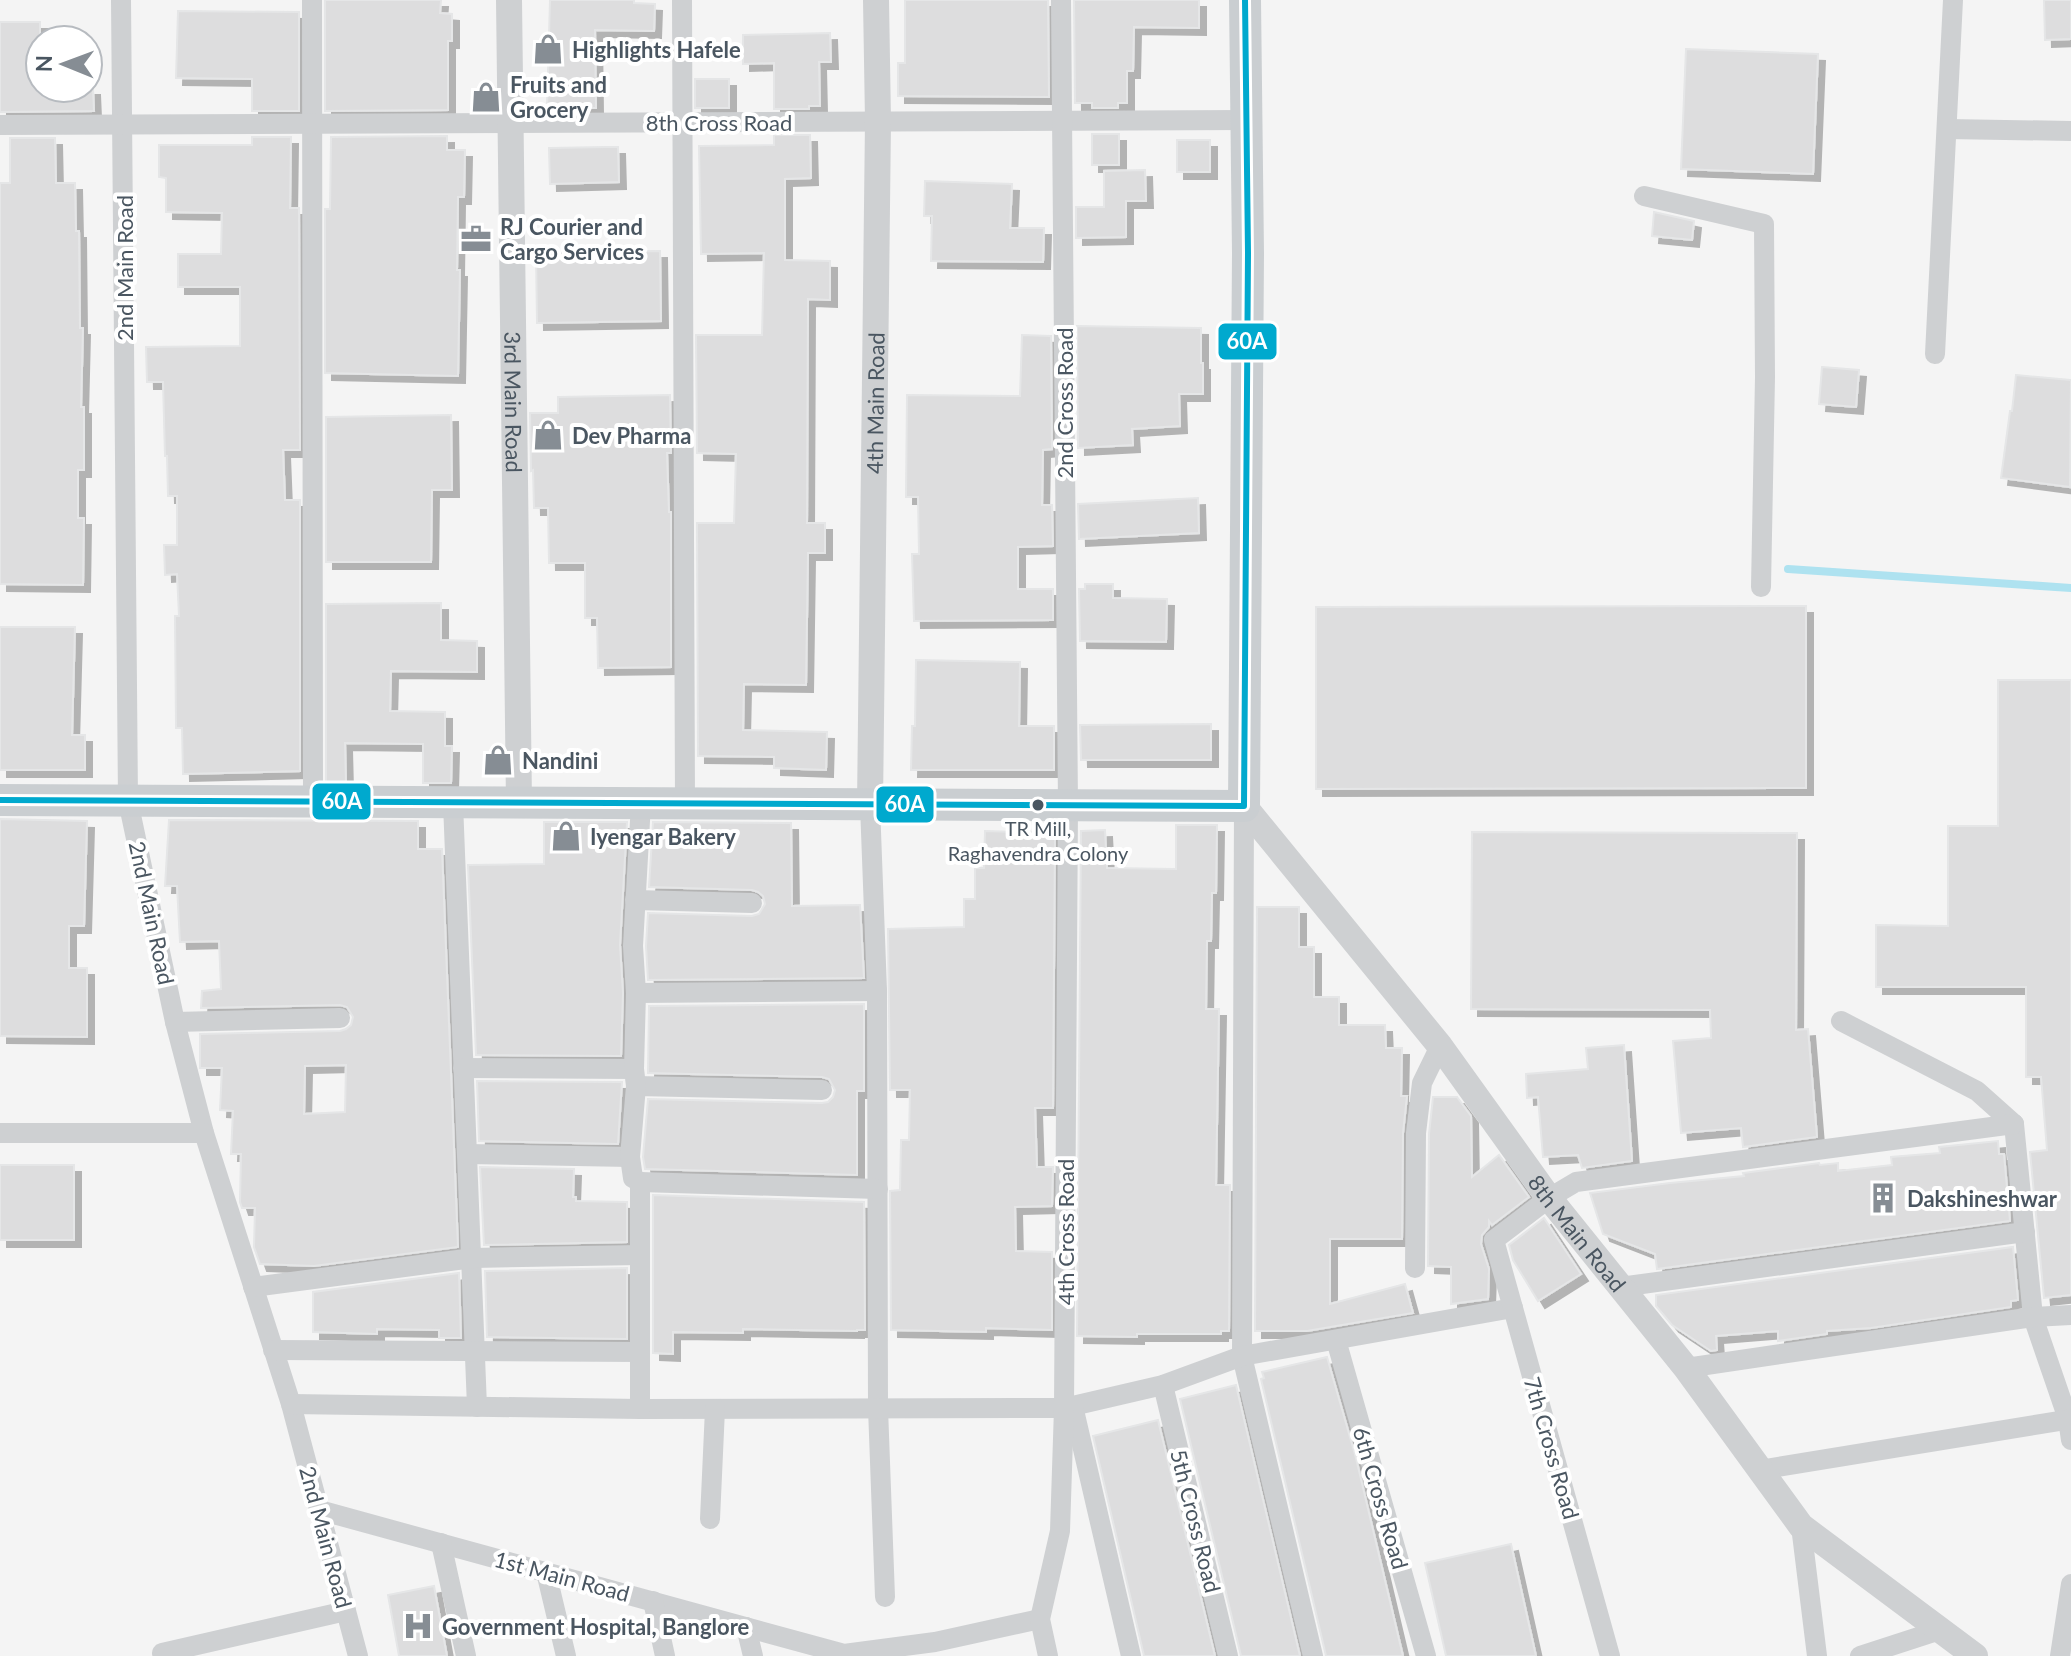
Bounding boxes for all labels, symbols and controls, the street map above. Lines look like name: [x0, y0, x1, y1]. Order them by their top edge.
north arrow: [24, 24, 104, 104]
shop icon: Highlights Hafele: [531, 32, 565, 66]
place label: Highlights Hafele: [572, 36, 741, 63]
text: N: [30, 55, 57, 72]
place label: Fruits and Grocery: [510, 71, 607, 123]
shop icon: Fruits and Grocery: [469, 80, 503, 114]
street label: 8th Cross Road: [646, 109, 792, 136]
street label: 2nd Main Road: [111, 195, 138, 341]
place label: RJ Courier and Cargo Services: [500, 213, 644, 265]
office icon: RJ Courier and Cargo Services: [459, 222, 493, 256]
line badge: 60A: [1217, 322, 1278, 361]
street label: 2nd Cross Road: [1051, 327, 1078, 479]
text: 60A: [1227, 327, 1268, 354]
street label: 3rd Main Road: [500, 331, 528, 473]
street label: 4th Main Road: [860, 332, 889, 474]
shop icon: Dev Pharma: [531, 418, 565, 452]
place label: Dev Pharma: [572, 422, 691, 449]
shop icon: Nandini: [481, 743, 515, 777]
place label: Nandini: [522, 747, 598, 774]
line badge: 60A: [311, 782, 372, 821]
line badge: 60A: [875, 785, 935, 824]
text: 60A: [322, 787, 363, 814]
text: 60A: [885, 790, 926, 817]
marker: TR Mill, Raghavendra Colony: [1030, 797, 1046, 813]
place label: TR Mill, Raghavendra Colony: [948, 816, 1129, 865]
shop icon: Iyengar Bakery: [549, 819, 583, 853]
place label: Iyengar Bakery: [590, 823, 736, 850]
street label: 2nd Main Road: [124, 839, 180, 987]
street label: 4th Cross Road: [1052, 1159, 1079, 1305]
street label: 8th Main Road: [1523, 1169, 1632, 1297]
building icon: Dakshineshwar: [1866, 1181, 1900, 1215]
place label: Dakshineshwar: [1907, 1185, 2058, 1212]
street label: 7th Cross Road: [1519, 1374, 1585, 1522]
street label: 6th Cross Road: [1348, 1424, 1414, 1572]
street label: 5th Cross Road: [1165, 1447, 1227, 1595]
street label: 2nd Main Road: [294, 1463, 358, 1611]
street label: 1st Main Road: [491, 1545, 633, 1607]
hospital icon: Government Hospital, Banglore: [401, 1609, 435, 1643]
place label: Government Hospital, Banglore: [442, 1613, 750, 1640]

